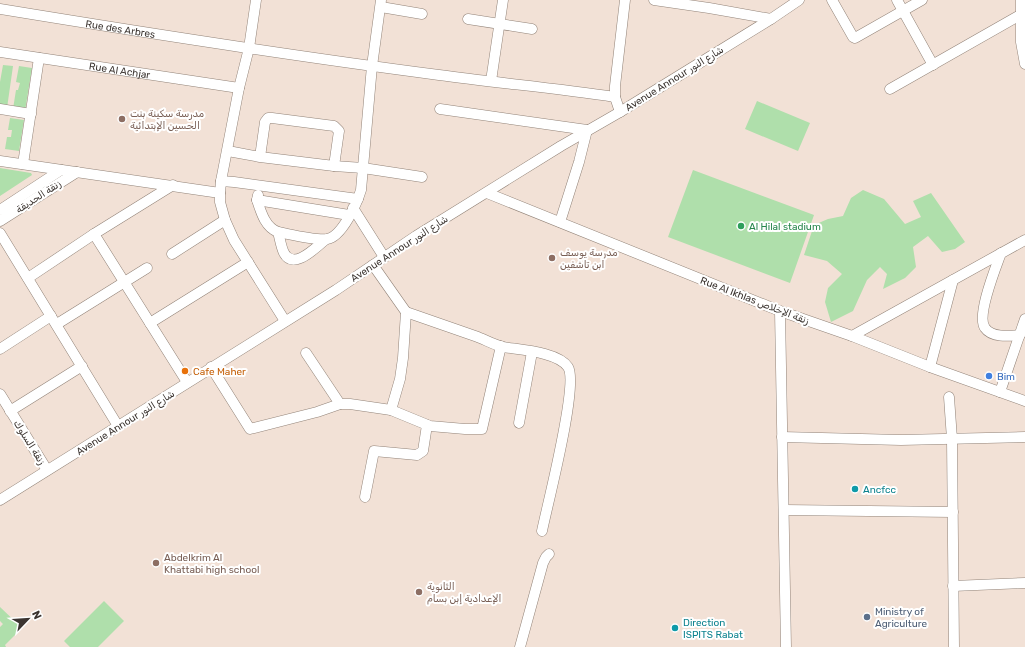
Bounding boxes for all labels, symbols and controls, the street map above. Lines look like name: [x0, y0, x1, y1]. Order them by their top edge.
street label: Rue des Arbres: [85, 18, 156, 41]
street label: Avenue Annour شارع النور: [623, 44, 726, 115]
street label: Rue Al Achjar: [88, 60, 151, 82]
place label: مدرسة سكينة بنت الحسين الإبتدائية: [130, 108, 205, 132]
marker: مدرسة سكينة بنت الحسين الإبتدائية: [117, 114, 127, 124]
street label: زنقة الحديقة: [14, 178, 63, 216]
street label: Avenue Annour شارع النور: [349, 213, 451, 286]
marker: Al Hilal stadium: [736, 221, 746, 231]
place label: Al Hilal stadium: [749, 221, 821, 233]
place label: مدرسة يوسف ابن تاشفين: [560, 247, 618, 271]
marker: مدرسة يوسف ابن تاشفين: [547, 253, 557, 263]
street label: Rue Al Ikhlas زنقة الإخلاص: [699, 275, 811, 327]
marker: Cafe Maher: [180, 366, 190, 376]
place label: Cafe Maher: [193, 366, 246, 378]
marker: Bim: [984, 371, 994, 381]
place label: Bim: [997, 371, 1015, 383]
street label: Avenue Annour شارع النور: [74, 388, 177, 459]
street label: زنقة السلوك: [11, 418, 48, 467]
marker: Ancfcc: [850, 484, 860, 494]
place label: Ancfcc: [863, 484, 897, 496]
place label: Abdelkrim Al Khattabi high school: [164, 552, 259, 576]
marker: Abdelkrim Al Khattabi high school: [151, 558, 161, 568]
place label: الثانوية الإعدادية إبن بسام: [427, 581, 501, 605]
marker: الثانوية الإعدادية إبن بسام: [414, 587, 424, 597]
north arrow: [8, 599, 48, 639]
place label: Ministry of Agriculture: [875, 606, 927, 630]
text: N: [29, 609, 44, 621]
marker: Ministry of Agriculture: [862, 612, 872, 622]
place label: Direction ISPITS Rabat: [683, 617, 743, 641]
marker: Direction ISPITS Rabat: [670, 623, 680, 633]

